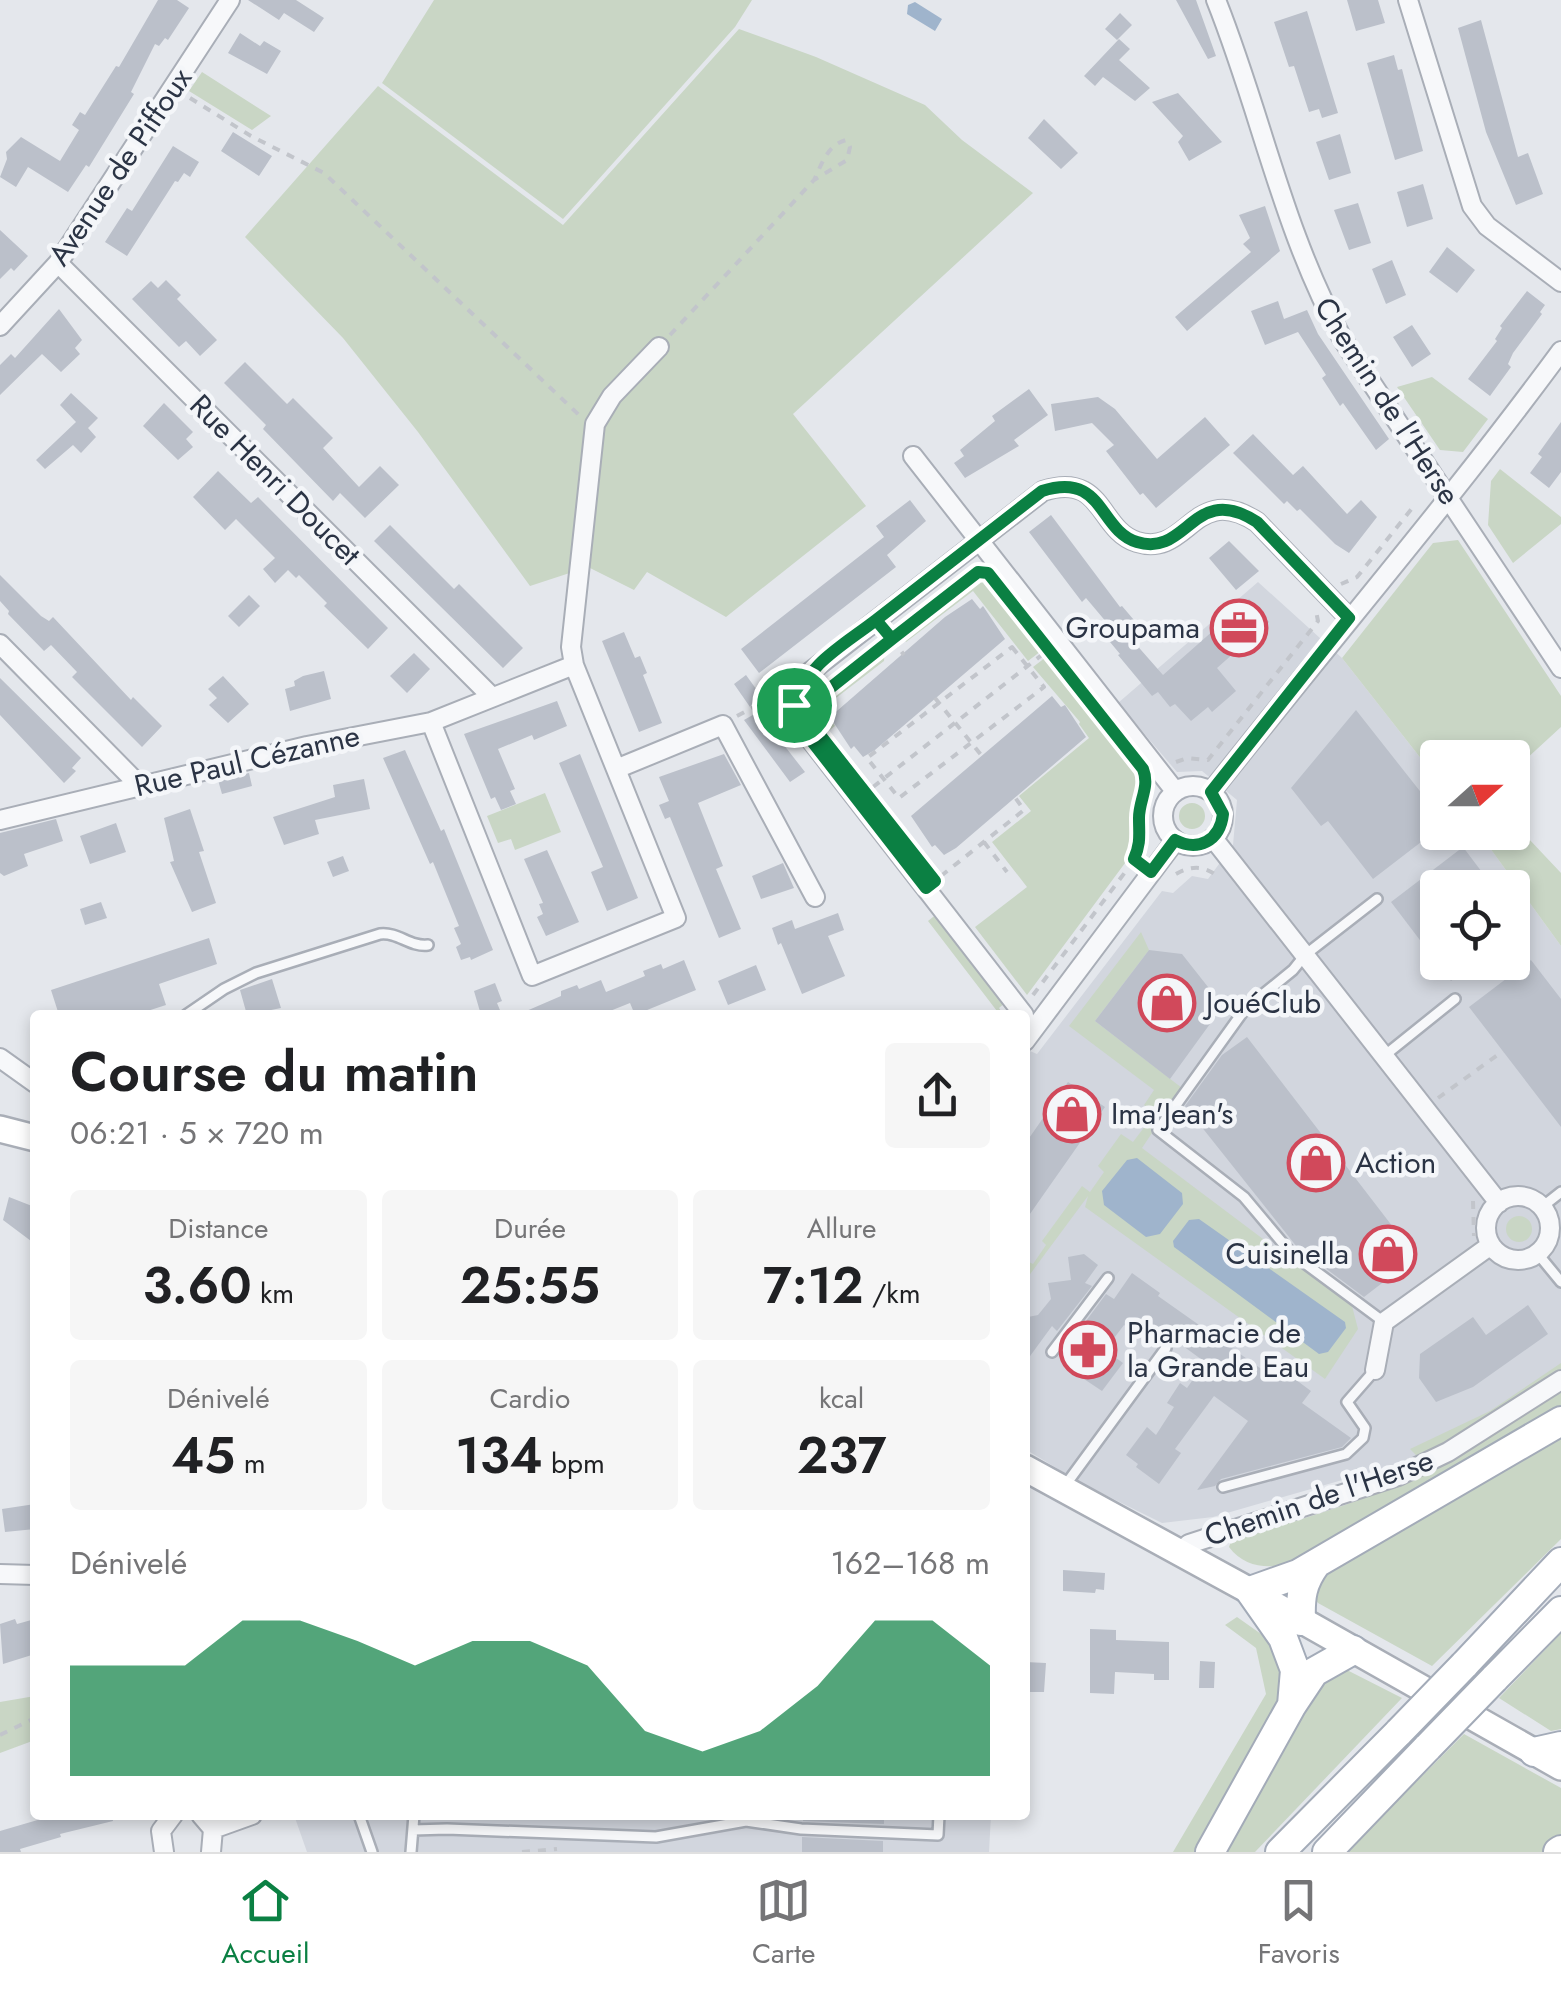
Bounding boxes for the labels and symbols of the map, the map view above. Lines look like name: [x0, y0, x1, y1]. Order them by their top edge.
street label: Avenue de Piffoux: [37, 59, 202, 274]
street label: Chemin de l'Herse: [1304, 289, 1471, 513]
street label: Rue Henri Doucet: [180, 384, 371, 575]
office icon: Groupama: [1209, 598, 1269, 658]
place label: Groupama: [1065, 606, 1200, 649]
pin: [752, 663, 837, 748]
street label: Rue Paul Cézanne: [130, 714, 364, 807]
north arrow: [1420, 740, 1530, 850]
shop icon: JouéClub: [1137, 973, 1197, 1033]
place label: JouéClub: [1202, 981, 1321, 1024]
shop icon: Ima'Jean's: [1042, 1084, 1102, 1144]
place label: Ima'Jean's: [1111, 1092, 1233, 1135]
shop icon: Action: [1286, 1133, 1346, 1193]
place label: Action: [1355, 1141, 1436, 1184]
shop icon: Cuisinella: [1358, 1224, 1418, 1284]
place label: Cuisinella: [1226, 1232, 1349, 1275]
place label: Pharmacie de la Grande Eau: [1127, 1311, 1309, 1388]
pharmacy icon: Pharmacie de la Grande Eau: [1058, 1320, 1118, 1380]
street label: Chemin de l'Herse: [1199, 1438, 1439, 1557]

